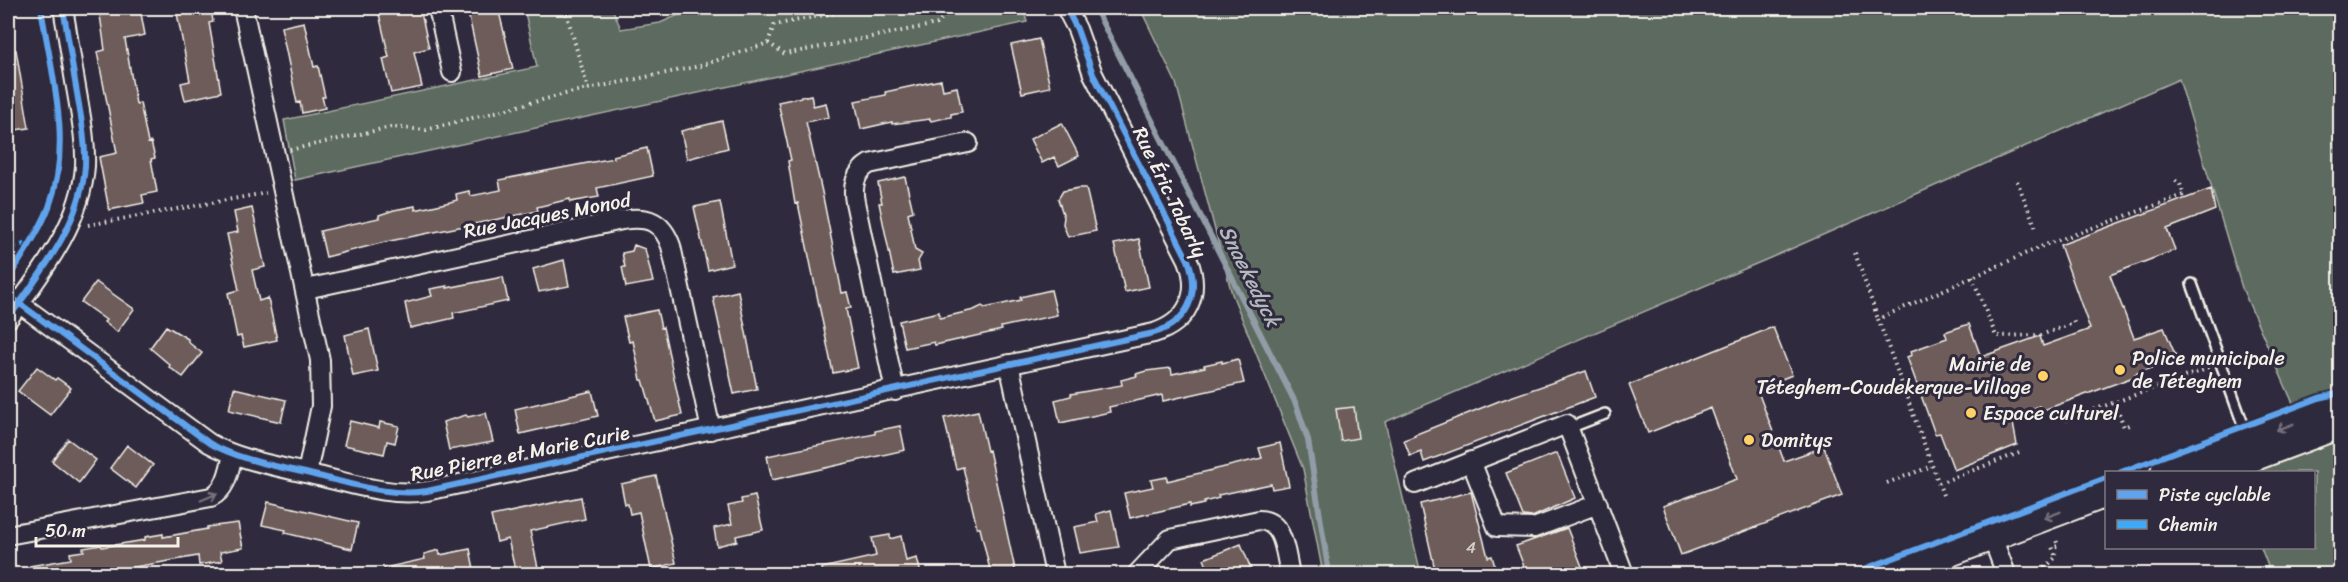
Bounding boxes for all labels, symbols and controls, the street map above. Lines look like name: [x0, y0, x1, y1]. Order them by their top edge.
street label: Rue Éric Tabarly: [1123, 120, 1217, 265]
street label: Rue Jacques Monod: [461, 182, 635, 249]
water label: Snaekedyck: [1208, 218, 1293, 336]
place label: Police municipale de Téteghem: [2132, 341, 2285, 399]
place label: Mairie de Téteghem-Coudekerque-Village: [1756, 347, 2031, 405]
marker: Police municipale de Téteghem: [2113, 363, 2127, 377]
marker: Mairie de Téteghem-Coudekerque-Village: [2036, 369, 2050, 383]
place label: Espace culturel: [1983, 396, 2120, 431]
marker: Espace culturel: [1964, 406, 1978, 420]
street label: Rue Pierre et Marie Curie: [408, 415, 633, 492]
one-way arrow: [2276, 422, 2295, 433]
place label: Domitys: [1761, 423, 1833, 458]
marker: Domitys: [1742, 433, 1756, 447]
legend: [2105, 471, 2315, 549]
text: Piste cyclable: [2159, 479, 2271, 511]
one-way arrow: [199, 491, 218, 502]
text: Chemin: [2159, 509, 2218, 541]
scale bar: [36, 510, 178, 548]
one-way arrow: [2043, 510, 2062, 521]
text: 50 m: [45, 515, 86, 547]
house number: 4: [1466, 533, 1476, 562]

